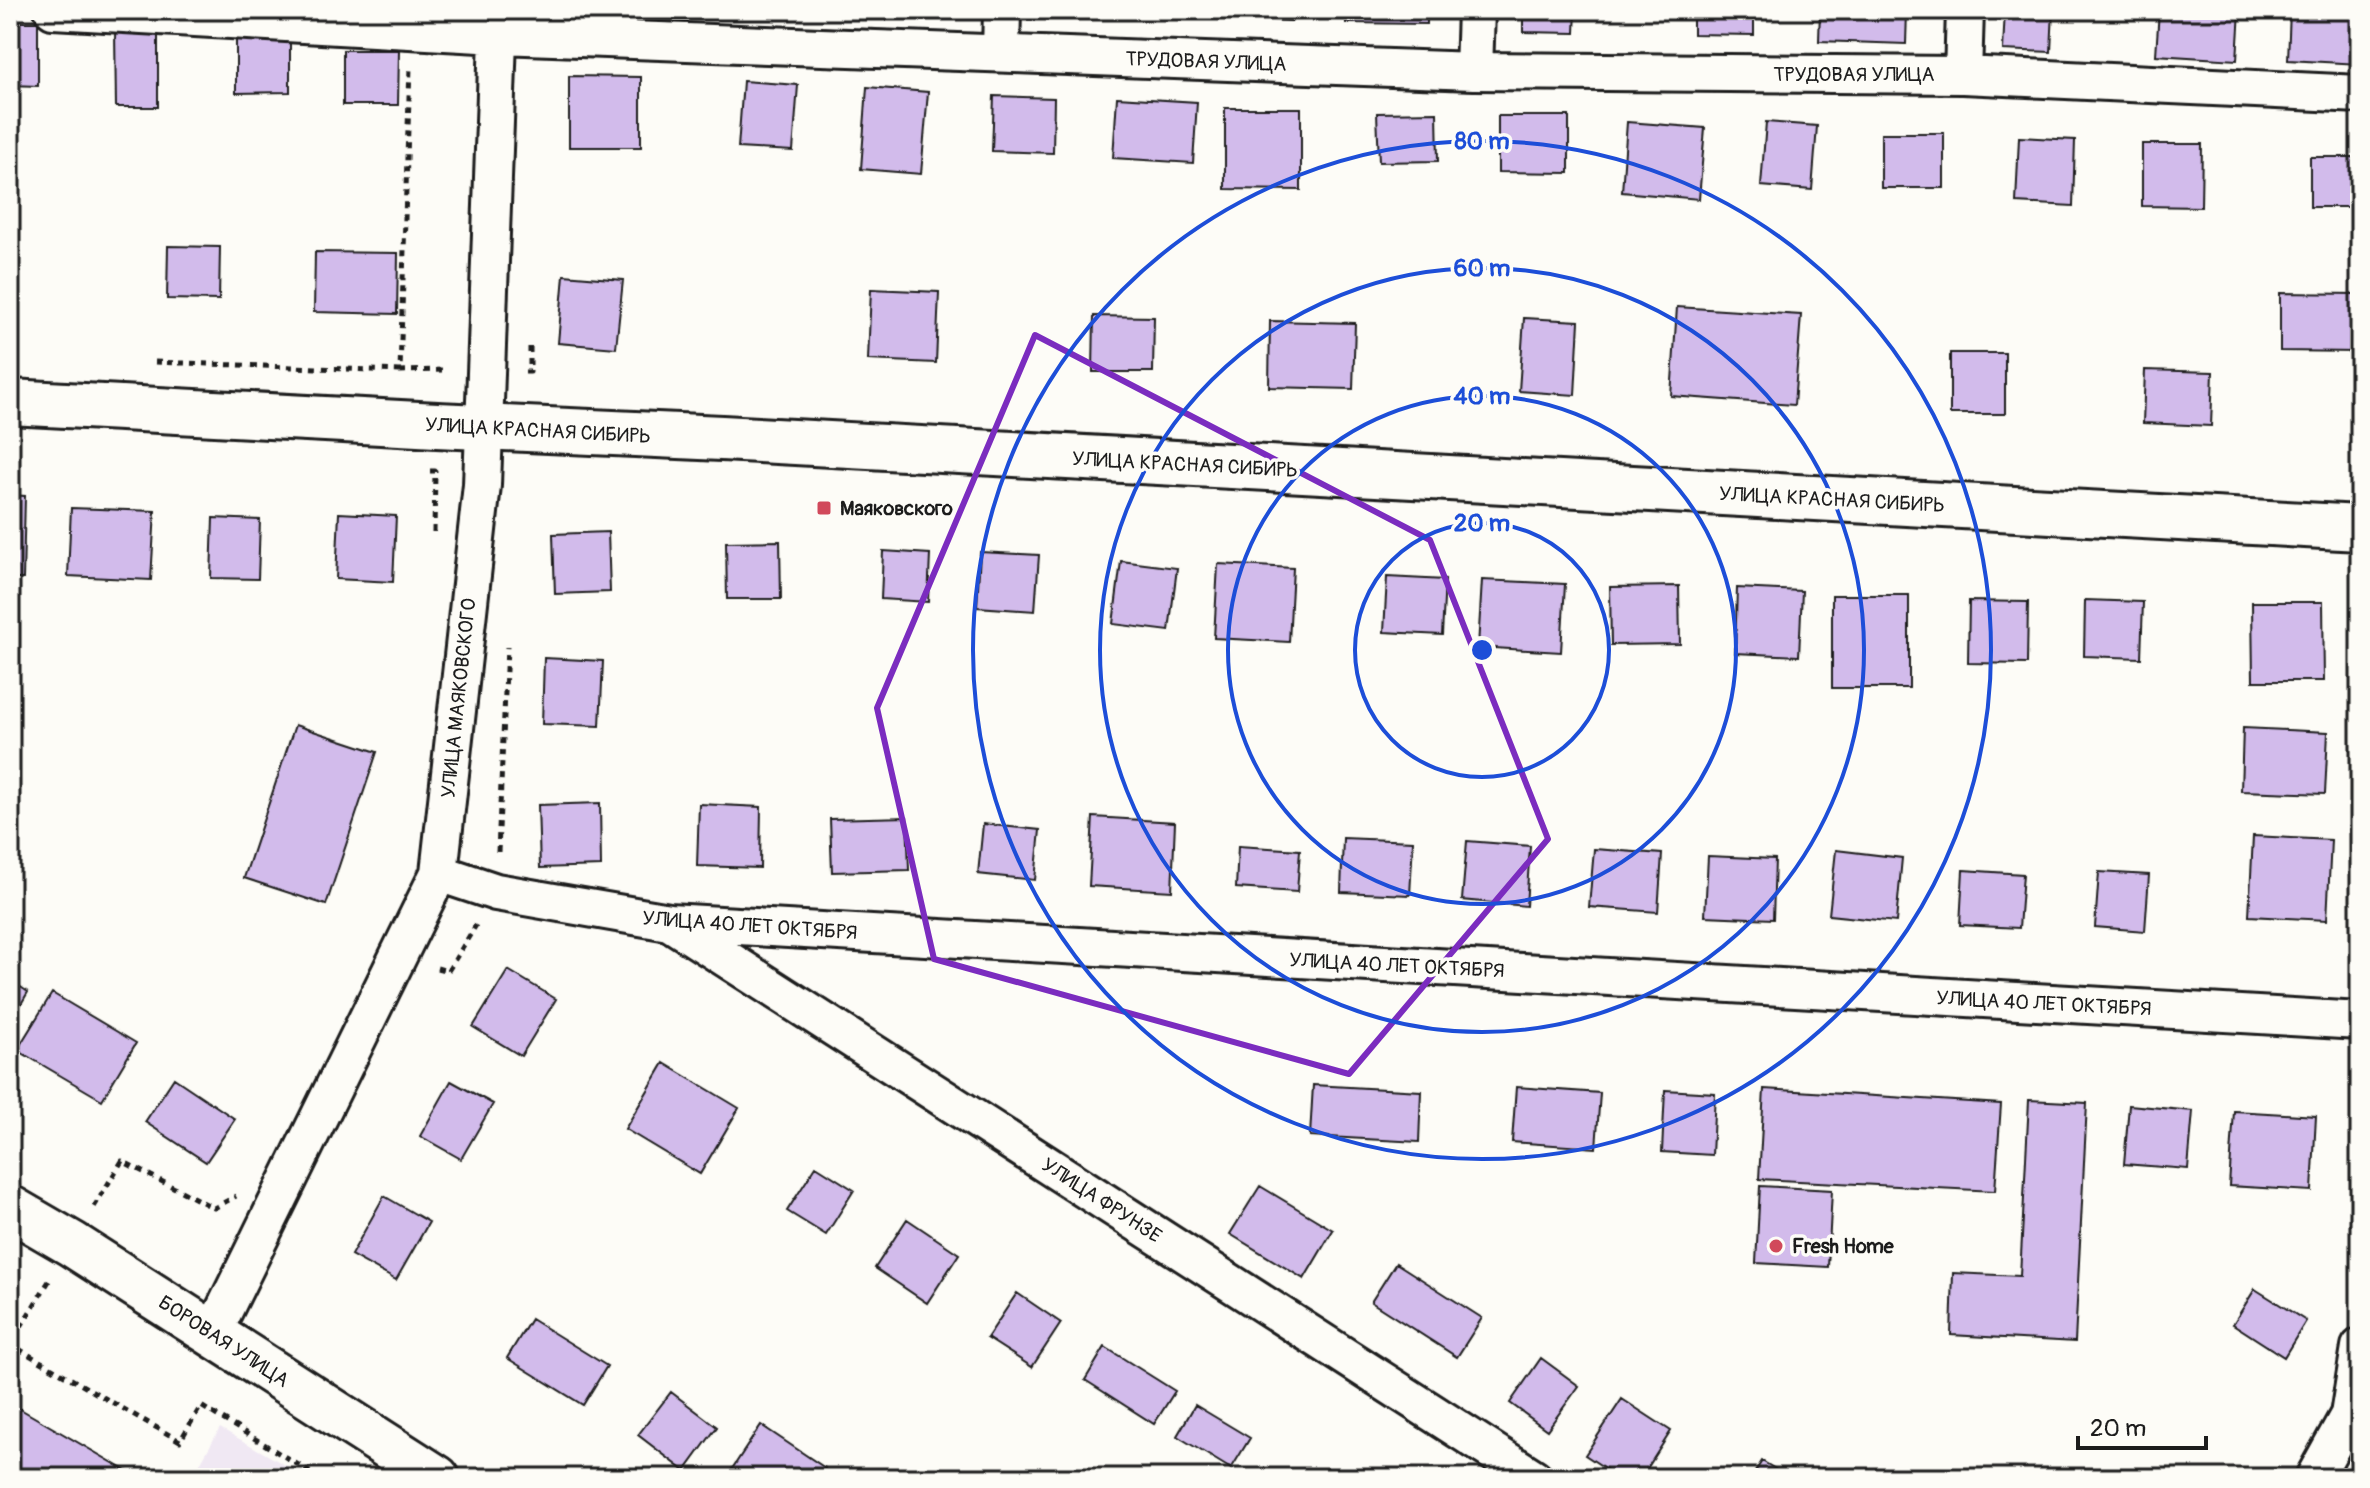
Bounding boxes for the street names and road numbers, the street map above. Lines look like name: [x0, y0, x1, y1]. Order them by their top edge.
street label: ТРУДОВАЯ УЛИЦА: [1125, 46, 1287, 77]
street label: ТРУДОВАЯ УЛИЦА: [1773, 62, 1935, 87]
street label: УЛИЦА КРАСНАЯ СИБИРЬ: [424, 412, 652, 449]
street label: УЛИЦА КРАСНАЯ СИБИРЬ: [1071, 446, 1299, 483]
street label: УЛИЦА КРАСНАЯ СИБИРЬ: [1718, 481, 1946, 518]
street label: УЛИЦА МАЯКОВСКОГО: [436, 597, 481, 799]
street label: УЛИЦА 40 ЛЕТ ОКТЯБРЯ: [642, 906, 858, 945]
street label: УЛИЦА 40 ЛЕТ ОКТЯБРЯ: [1289, 947, 1505, 984]
street label: УЛИЦА 40 ЛЕТ ОКТЯБРЯ: [1936, 985, 2152, 1022]
street label: УЛИЦА ФРУНЗЕ: [1037, 1152, 1166, 1248]
street label: БОРОВАЯ УЛИЦА: [154, 1290, 294, 1393]

